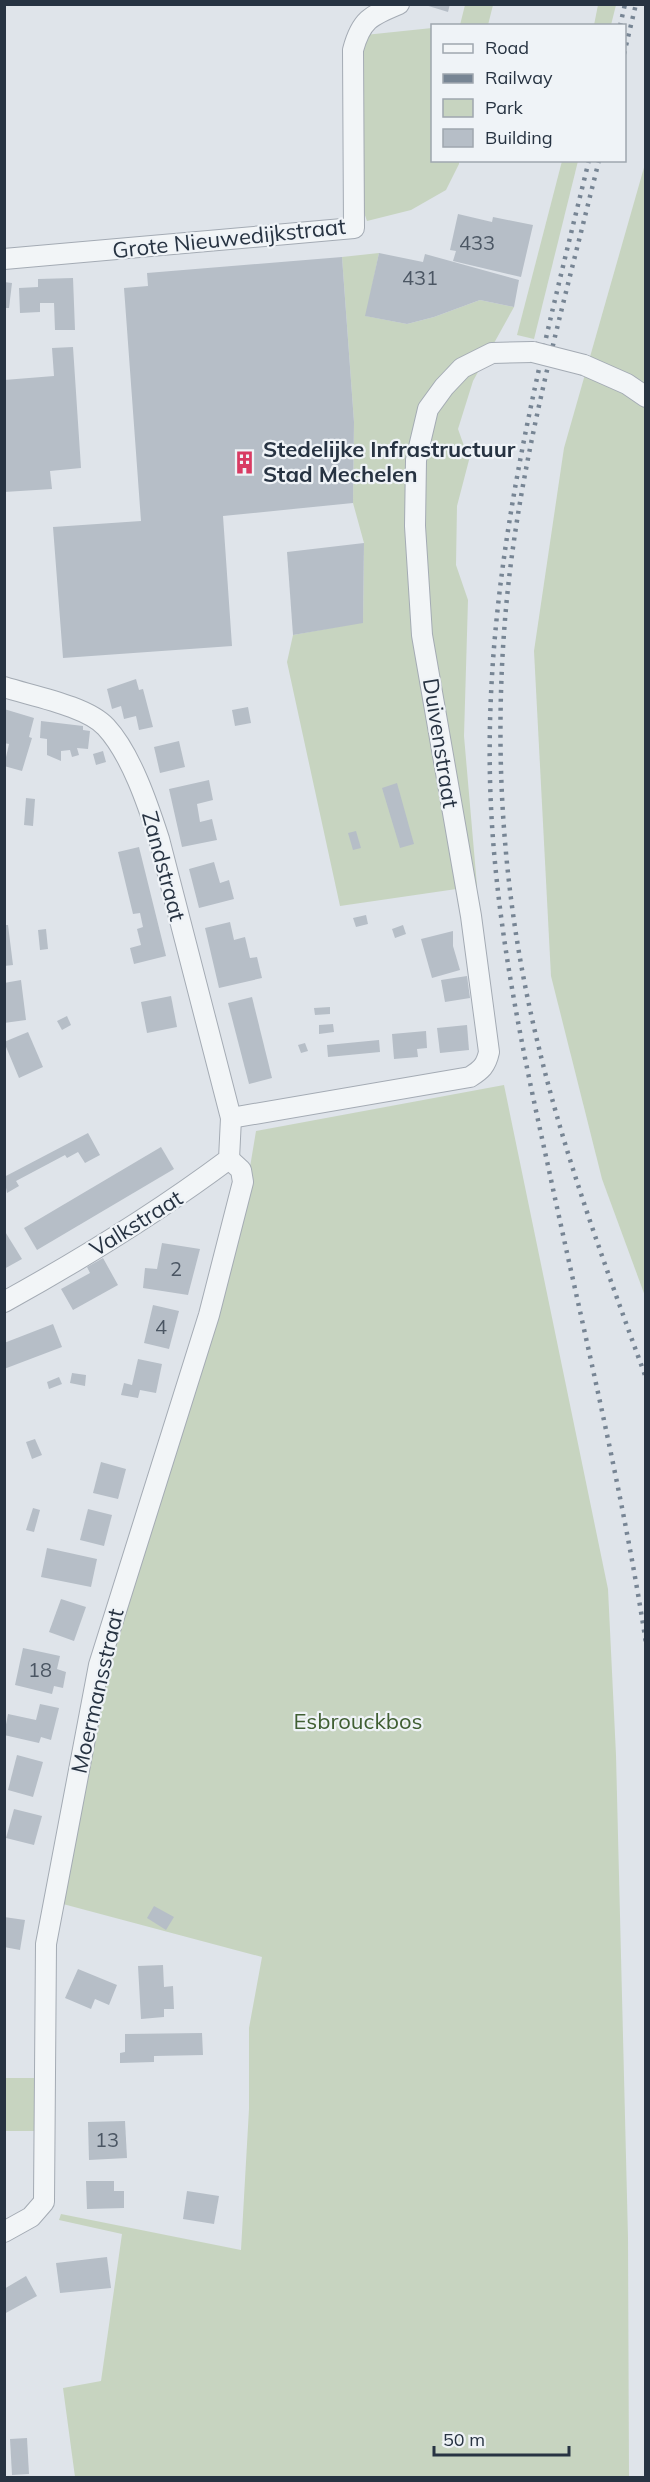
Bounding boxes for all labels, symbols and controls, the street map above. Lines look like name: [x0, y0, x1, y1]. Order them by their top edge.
legend: [431, 24, 626, 162]
text: Road: [485, 36, 529, 59]
text: Railway: [485, 66, 553, 89]
text: Park: [485, 96, 524, 119]
text: Building: [485, 126, 553, 149]
street label: Grote Nieuwedijkstraat: [111, 212, 347, 264]
house number: 433: [459, 230, 495, 255]
house number: 431: [402, 265, 438, 290]
place label: Stedelijke Infrastructuur Stad Mechelen: [263, 435, 516, 488]
building icon: Stedelijke Infrastructuur Stad Mechelen: [232, 449, 258, 475]
street label: Duivenstraat: [417, 676, 465, 810]
street label: Zandstraat: [136, 808, 192, 924]
street label: Valkstraat: [84, 1183, 188, 1262]
house number: 2: [170, 1256, 182, 1281]
house number: 4: [155, 1314, 167, 1339]
street label: Moermansstraat: [64, 1606, 130, 1776]
house number: 18: [28, 1657, 52, 1682]
park label: Esbrouckbos: [294, 1707, 422, 1735]
house number: 13: [95, 2127, 119, 2152]
scale bar: [434, 2419, 569, 2457]
text: 50 m: [443, 2428, 485, 2451]

